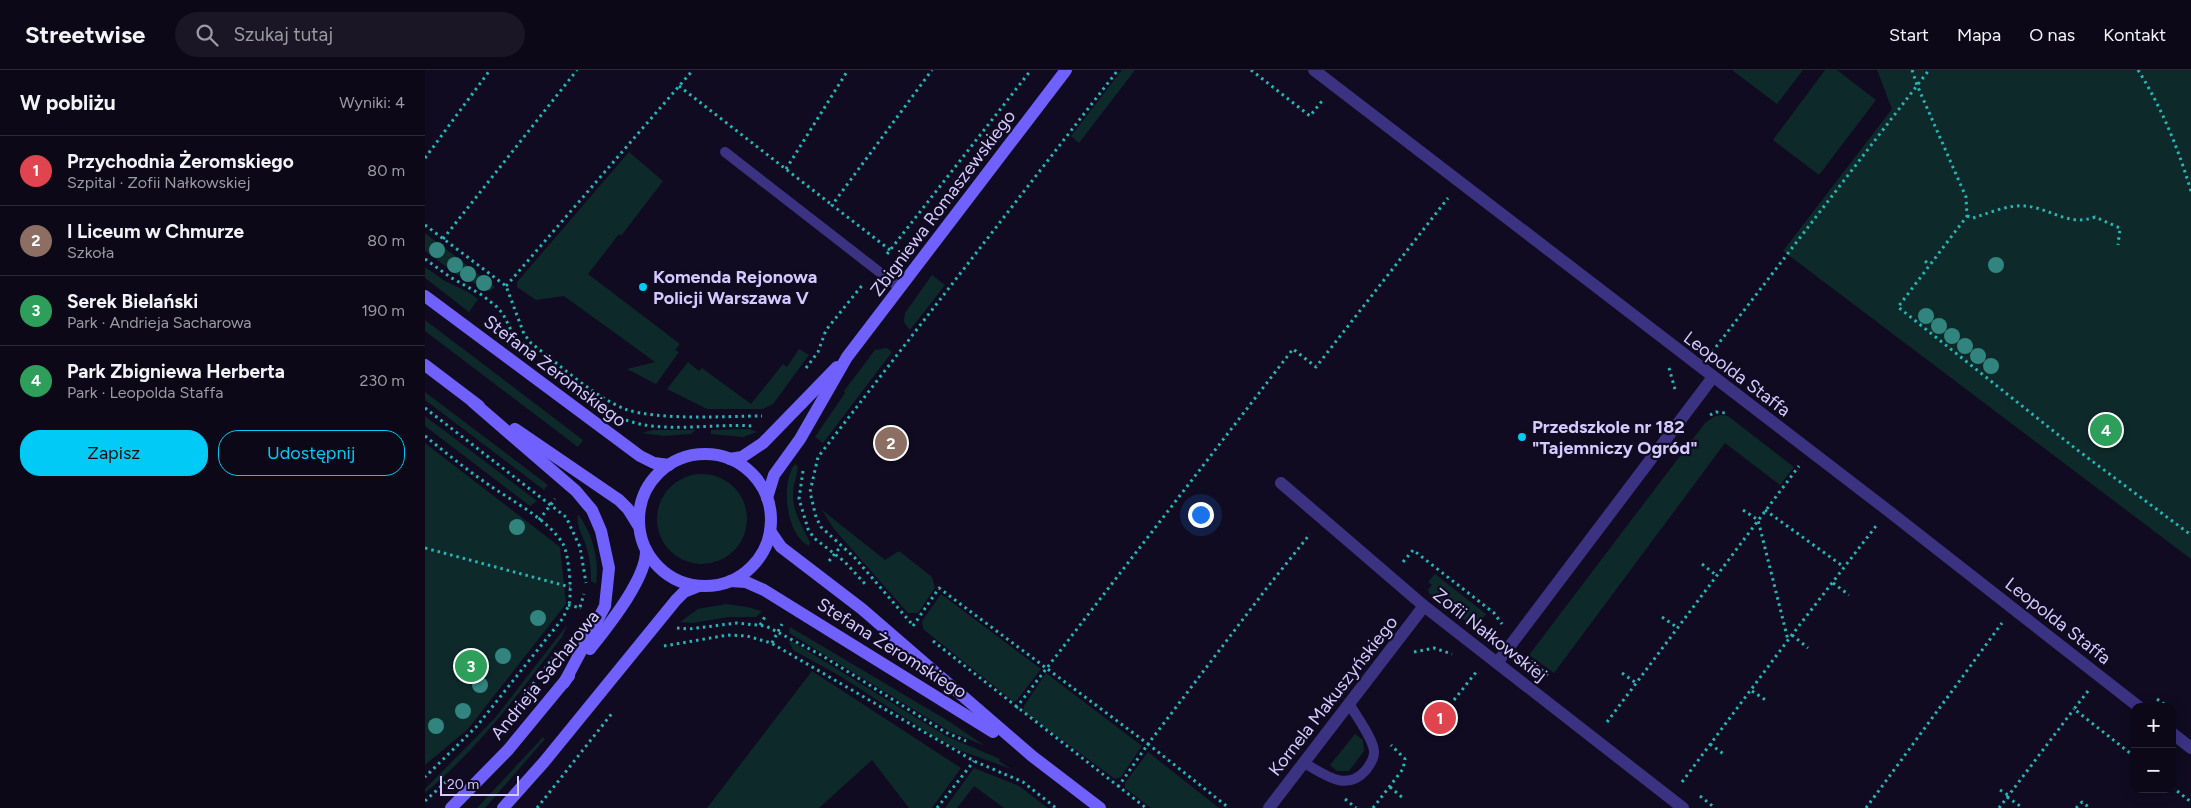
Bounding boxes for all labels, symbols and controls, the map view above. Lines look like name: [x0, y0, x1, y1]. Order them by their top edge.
search box: [175, 12, 525, 57]
text: Streetwise: [25, 20, 145, 49]
icon: search: [193, 21, 221, 49]
text: Szukaj tutaj: [233, 23, 333, 46]
text: Start: [1889, 24, 1929, 46]
text: Mapa: [1957, 24, 2001, 46]
text: O nas: [2029, 24, 2075, 46]
text: Kontakt: [2103, 24, 2166, 46]
text: W pobliżu: [20, 90, 116, 115]
text: Wyniki: 4: [339, 93, 405, 112]
street label: Zbigniewa Romaszewskiego: [866, 106, 1020, 300]
text: Przychodnia Żeromskiego: [67, 150, 294, 173]
text: 1: [33, 161, 39, 180]
text: 80 m: [367, 161, 405, 180]
text: Szpital · Zofii Nałkowskiej: [67, 173, 251, 192]
text: I Liceum w Chmurze: [67, 220, 244, 243]
text: 2: [31, 231, 41, 250]
text: 80 m: [367, 231, 405, 250]
text: Szkoła: [67, 243, 114, 262]
place label: Komenda Rejonowa Policji Warszawa V: [653, 266, 817, 309]
marker: Komenda Rejonowa Policji Warszawa V: [637, 281, 649, 293]
text: Serek Bielański: [67, 290, 198, 313]
text: 3: [32, 301, 40, 320]
text: 190 m: [362, 301, 405, 320]
street label: Stefana Żeromskiego: [480, 310, 630, 432]
text: Park · Andrieja Sacharowa: [67, 313, 252, 332]
street label: Leopolda Staffa: [1679, 327, 1795, 421]
text: Park Zbigniewa Herberta: [67, 360, 285, 383]
text: 4: [31, 371, 41, 390]
text: 230 m: [360, 371, 405, 390]
text: Park · Leopolda Staffa: [67, 383, 223, 402]
pin: 4: [2090, 411, 2122, 449]
place label: Przedszkole nr 182 "Tajemniczy Ogród": [1532, 416, 1698, 459]
pin: 2: [875, 424, 907, 462]
button: Zapisz: [20, 430, 208, 476]
button: Udostępnij: [218, 430, 405, 476]
marker: Przedszkole nr 182 "Tajemniczy Ogród": [1516, 431, 1528, 443]
your location: [1188, 502, 1214, 528]
street label: Leopolda Staffa: [2001, 573, 2115, 669]
street label: Zofii Nałkowskiej: [1429, 584, 1551, 686]
street label: Stefana Żeromskiego: [813, 593, 971, 703]
street label: Andrieja Sacharowa: [486, 606, 604, 744]
street label: Kornela Makuszyńskiego: [1264, 612, 1402, 780]
pin: 3: [455, 647, 487, 685]
pin: 1: [1424, 699, 1456, 737]
map controls: [2131, 703, 2176, 793]
button: +: [2131, 703, 2176, 748]
button: −: [2131, 748, 2176, 793]
scale bar: [440, 773, 519, 796]
text: 20 m: [447, 776, 479, 793]

